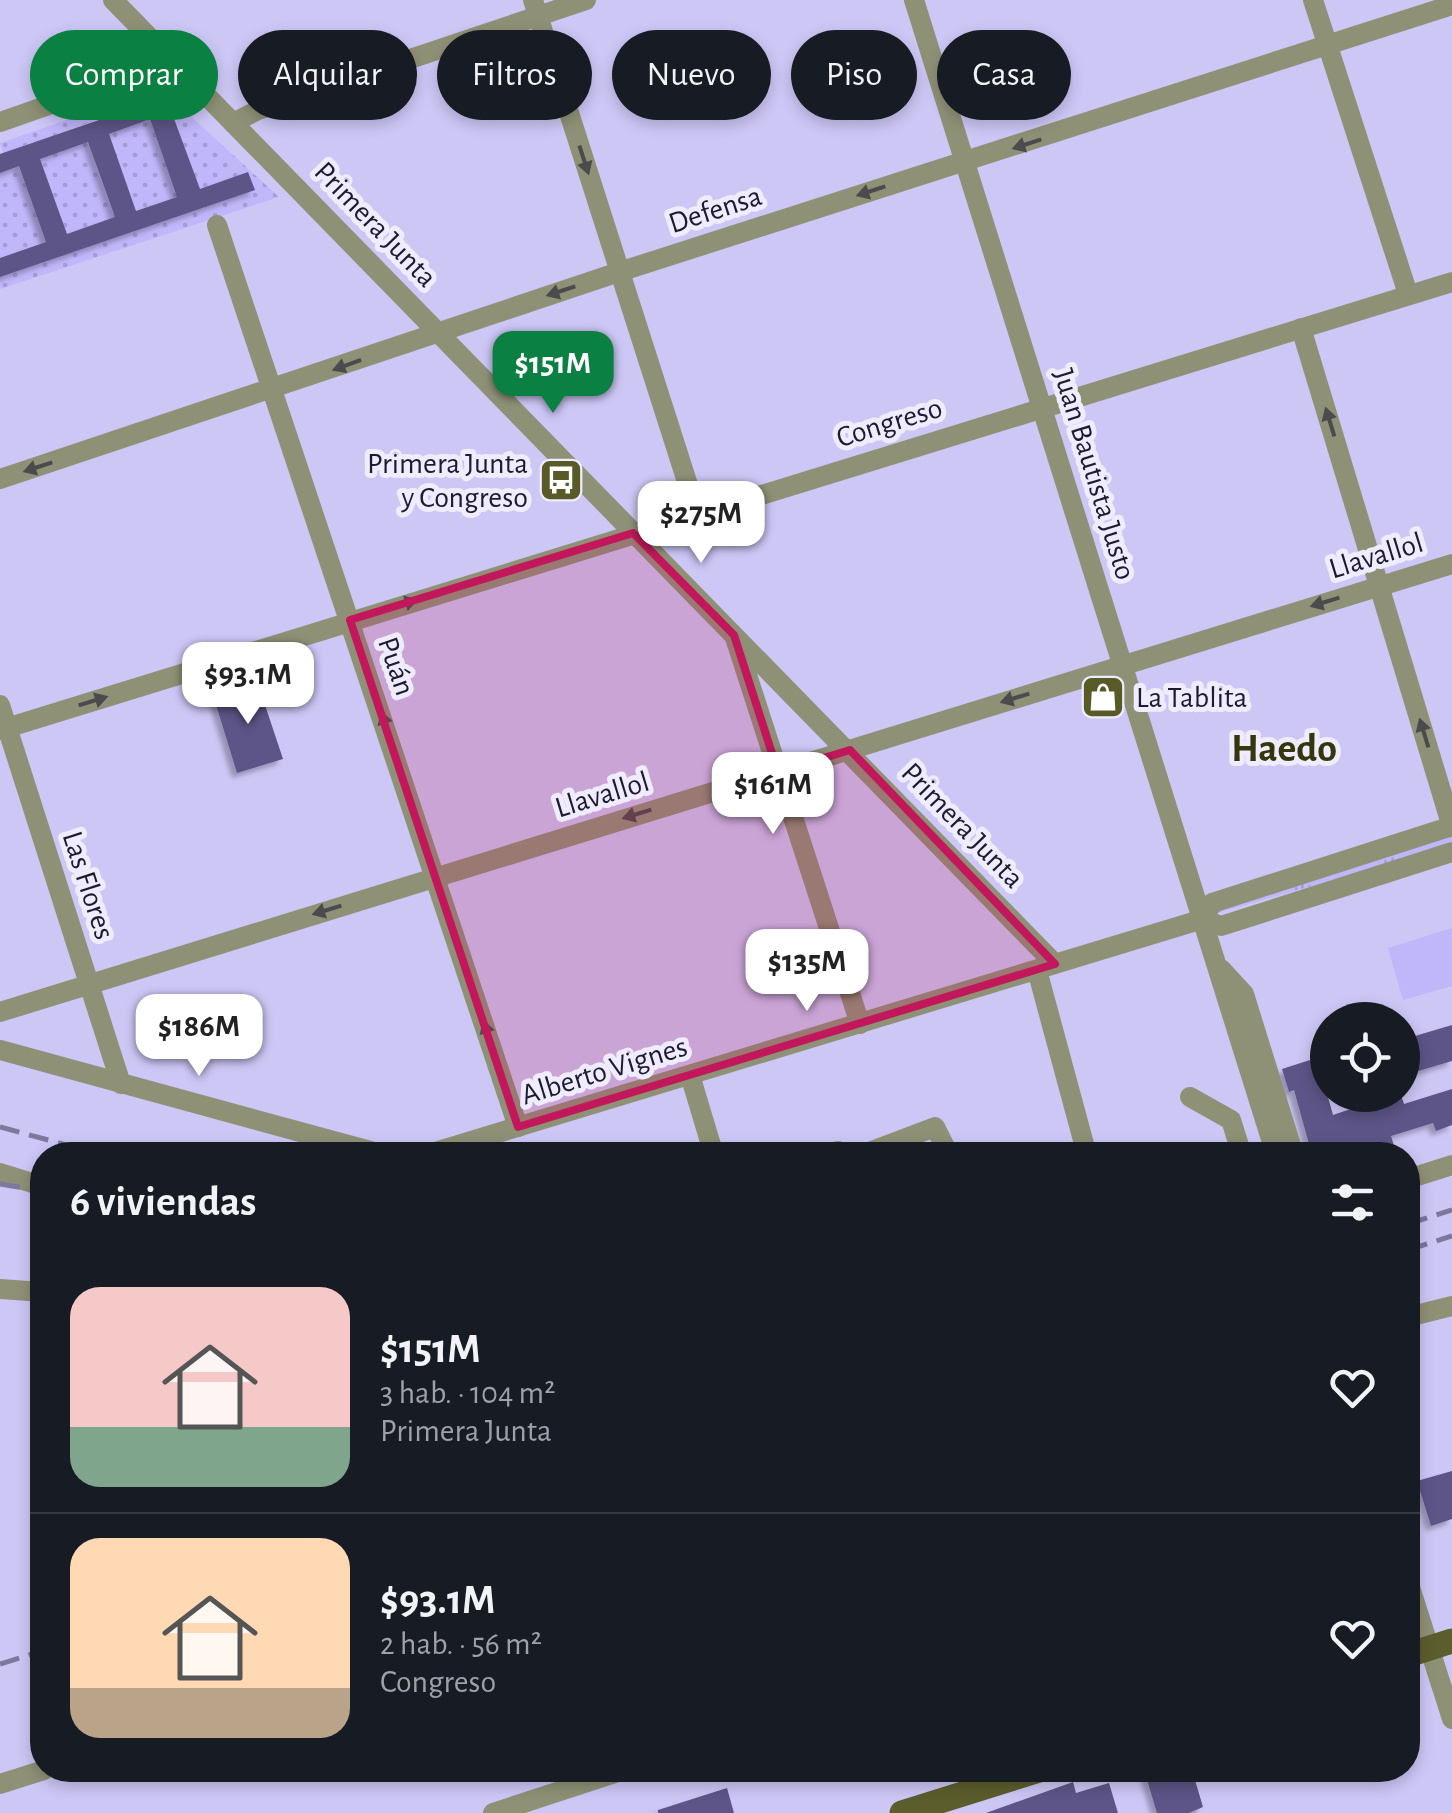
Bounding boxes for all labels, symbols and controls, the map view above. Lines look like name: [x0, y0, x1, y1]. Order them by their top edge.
chip: Comprar: [30, 30, 218, 120]
chip: Alquilar: [238, 30, 417, 120]
chip: Filtros: [437, 30, 592, 120]
chip: Nuevo: [612, 30, 771, 120]
chip: Piso: [791, 30, 917, 120]
chip: Casa: [937, 30, 1071, 120]
one-way arrow: [1011, 137, 1041, 152]
one-way arrow: [577, 145, 592, 175]
street label: Primera Junta: [309, 156, 442, 293]
street label: Defensa: [665, 181, 766, 239]
one-way arrow: [855, 184, 885, 199]
one-way arrow: [546, 284, 576, 299]
pin: $151M: [483, 331, 623, 416]
text: $151M: [515, 347, 591, 379]
one-way arrow: [331, 358, 361, 373]
street label: Juan Bautista Justo: [1048, 365, 1140, 583]
street label: Congreso: [833, 393, 946, 453]
one-way arrow: [1322, 406, 1337, 437]
place label: Primera Junta y Congreso: [367, 449, 528, 513]
bus stop icon: Primera Junta y Congreso: [538, 457, 584, 503]
one-way arrow: [23, 460, 53, 475]
pin: $275M: [631, 481, 771, 566]
text: $275M: [660, 497, 742, 529]
street label: Llavallol: [1326, 528, 1427, 584]
one-way arrow: [1310, 595, 1340, 610]
one-way arrow: [389, 596, 419, 611]
street label: Puán: [372, 633, 420, 699]
pin: $93.1M: [167, 642, 329, 727]
text: $93.1M: [204, 658, 292, 690]
shop icon: La Tablita: [1080, 674, 1126, 720]
place label: La Tablita: [1136, 683, 1247, 713]
one-way arrow: [999, 691, 1029, 706]
one-way arrow: [78, 693, 109, 708]
one-way arrow: [378, 711, 393, 741]
one-way arrow: [1416, 717, 1431, 748]
district label: Haedo: [1231, 729, 1337, 769]
pin: $161M: [703, 752, 843, 837]
street label: Primera Junta: [896, 757, 1029, 894]
street label: Llavallol: [552, 767, 653, 823]
text: $161M: [734, 768, 812, 800]
one-way arrow: [622, 808, 652, 823]
street label: Las Flores: [57, 828, 120, 943]
one-way arrow: [311, 903, 341, 918]
pin: $135M: [737, 929, 877, 1014]
text: $135M: [767, 945, 847, 977]
pin: $186M: [129, 994, 269, 1079]
map controls: [1310, 1002, 1420, 1112]
button: locate: [1310, 1002, 1420, 1112]
text: $186M: [158, 1010, 240, 1042]
one-way arrow: [480, 1019, 495, 1049]
street label: Alberto Vignes: [518, 1032, 691, 1110]
icon: filters: [1325, 1175, 1380, 1230]
text: 6 viviendas: [70, 1181, 256, 1223]
icon: home: [150, 1327, 270, 1447]
text: $151M: [380, 1328, 481, 1370]
icon: heart: [1325, 1360, 1380, 1415]
text: 3 hab. · 104 m²: [380, 1377, 555, 1409]
text: Primera Junta: [380, 1415, 552, 1447]
icon: home: [150, 1578, 270, 1698]
text: $93.1M: [380, 1579, 496, 1621]
icon: heart: [1325, 1611, 1380, 1666]
text: 2 hab. · 56 m²: [380, 1628, 542, 1660]
text: Congreso: [380, 1666, 496, 1698]

